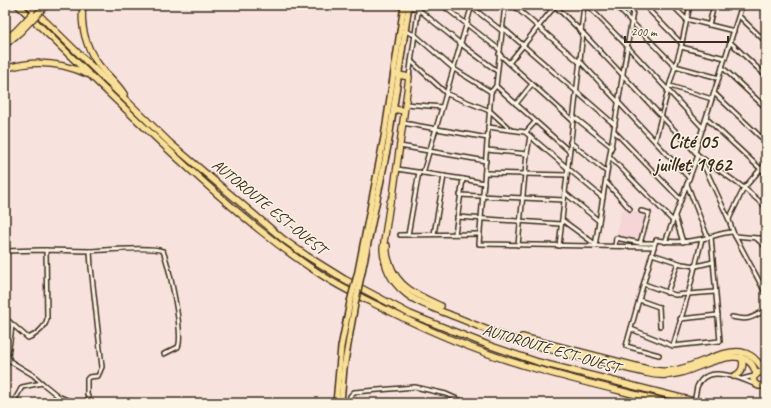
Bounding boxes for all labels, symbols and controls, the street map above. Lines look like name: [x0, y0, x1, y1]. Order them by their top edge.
scale bar: [625, 18, 728, 44]
text: 200 m: [631, 24, 658, 40]
district label: Cité 05 juillet 1962: [653, 129, 733, 177]
street label: AUTOROUTE EST-OUEST: [208, 155, 333, 262]
street label: AUTOROUTE EST-OUEST: [480, 320, 625, 379]

